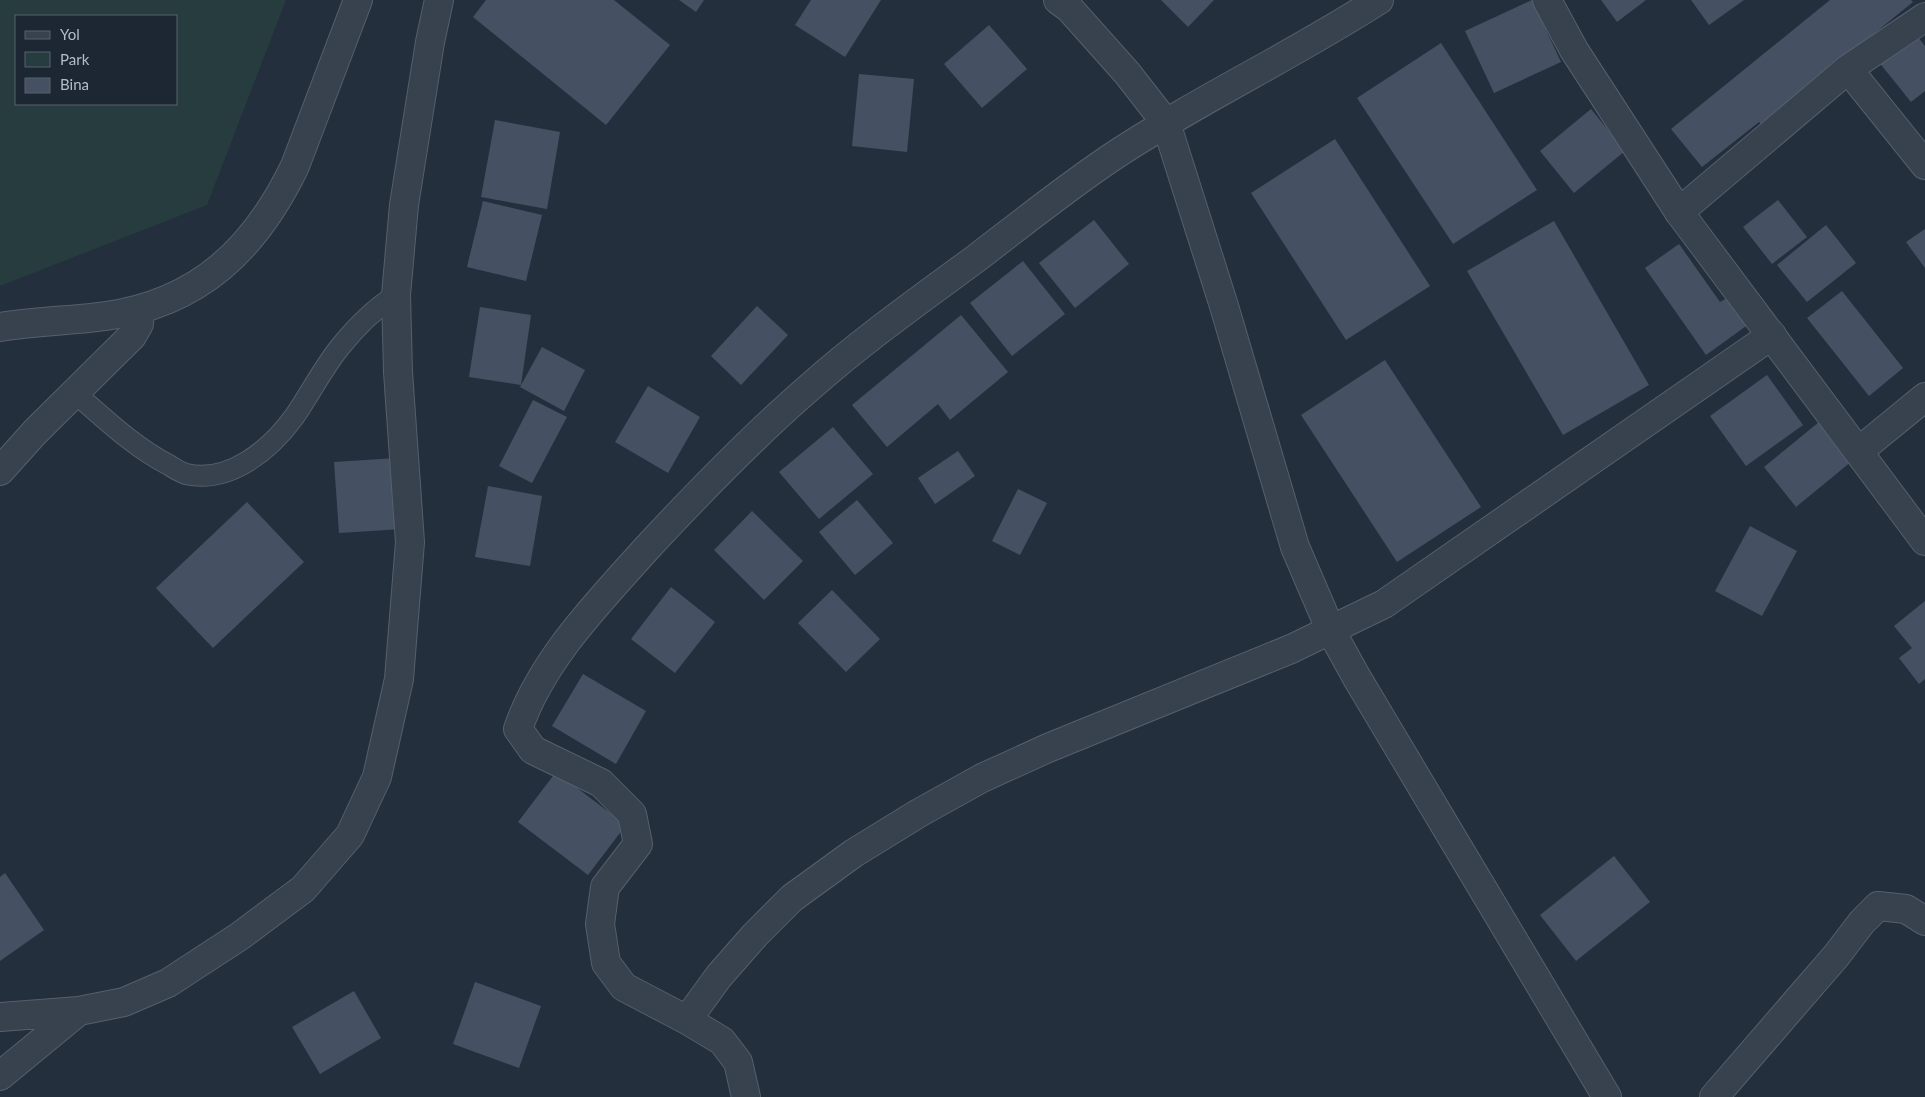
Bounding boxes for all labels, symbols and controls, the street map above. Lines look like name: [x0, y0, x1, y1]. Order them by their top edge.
legend: [15, 15, 178, 105]
text: Yol: [60, 25, 80, 43]
text: Park: [60, 50, 90, 68]
text: Bina: [60, 75, 89, 93]

